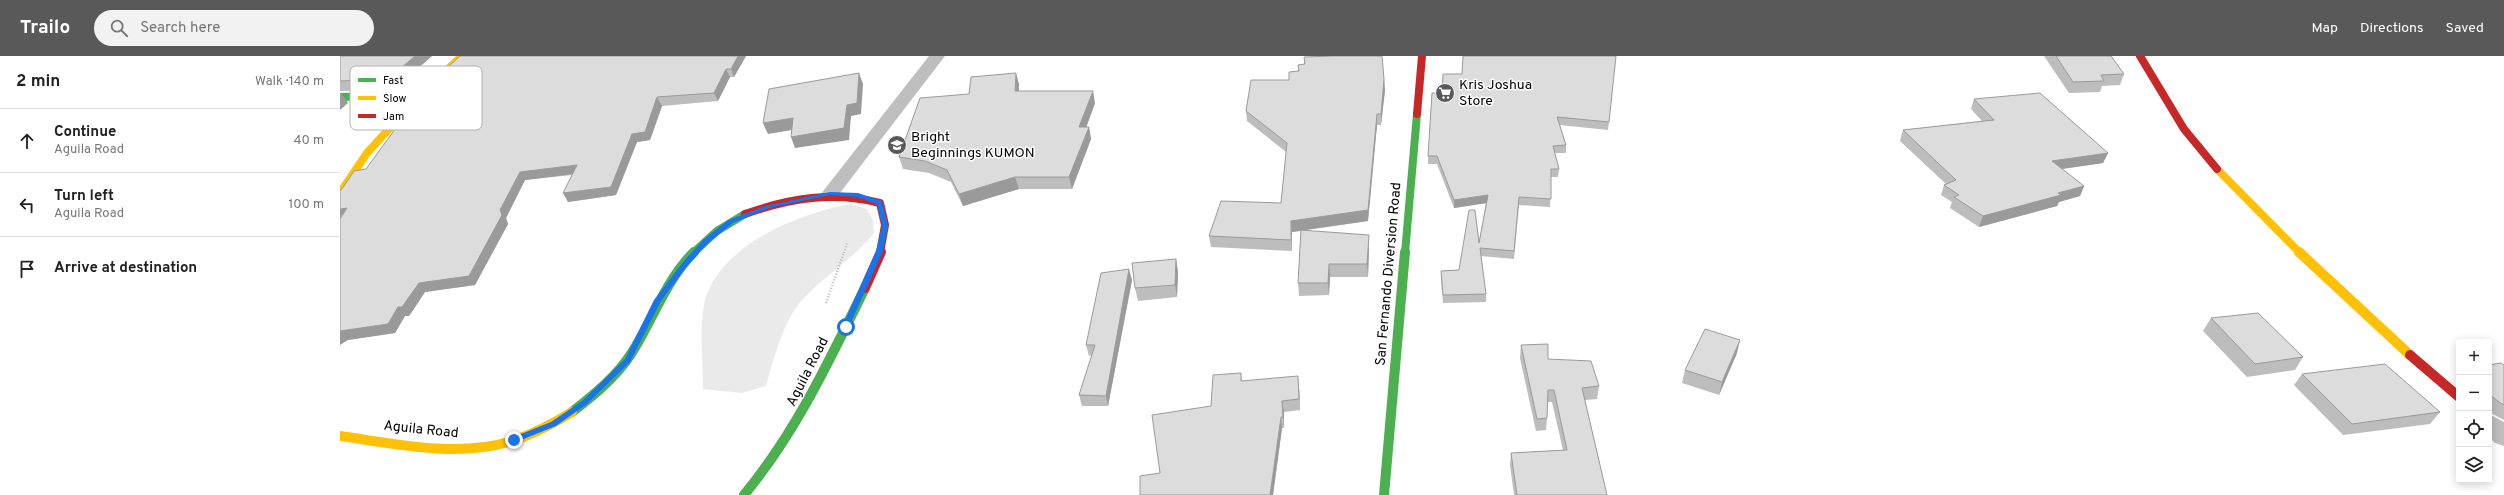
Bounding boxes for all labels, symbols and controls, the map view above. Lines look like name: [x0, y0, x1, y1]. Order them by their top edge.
search box: [94, 10, 374, 46]
text: Trailo: [20, 16, 70, 40]
icon: search: [108, 17, 130, 39]
text: Search here: [140, 19, 220, 38]
text: Map: [2312, 20, 2338, 37]
text: Directions: [2360, 20, 2424, 37]
text: Saved: [2446, 20, 2484, 37]
legend: [350, 66, 482, 130]
text: 2 min: [16, 71, 60, 93]
text: Walk · 140 m: [255, 74, 324, 90]
text: Fast: [383, 74, 403, 88]
place label: Kris Joshua Store: [1459, 77, 1532, 110]
supermarket icon: Kris Joshua Store: [1434, 82, 1456, 104]
text: Slow: [383, 92, 406, 106]
text: Jam: [383, 110, 404, 124]
text: Continue: [54, 123, 116, 142]
place label: Bright Beginnings KUMON: [911, 129, 1035, 162]
icon: ahead: [16, 130, 38, 152]
text: 40 m: [294, 133, 324, 149]
school or university icon: Bright Beginnings KUMON: [886, 134, 908, 156]
text: Aguila Road: [54, 142, 124, 158]
street label: San Fernando Diversion Road: [1373, 182, 1405, 366]
text: Turn left: [54, 187, 114, 206]
icon: left: [16, 194, 38, 216]
text: 100 m: [288, 197, 324, 213]
text: Aguila Road: [54, 206, 124, 222]
icon: arrive: [16, 258, 38, 280]
text: Arrive at destination: [54, 259, 197, 278]
route start: [837, 318, 855, 336]
street label: Aguila Road: [783, 335, 833, 409]
map controls: [2456, 339, 2492, 483]
button: +: [2456, 339, 2492, 375]
button: −: [2456, 375, 2492, 411]
button: locate: [2456, 411, 2492, 447]
street label: Aguila Road: [383, 418, 459, 442]
route end: [505, 431, 523, 449]
button: layers: [2456, 447, 2492, 483]

